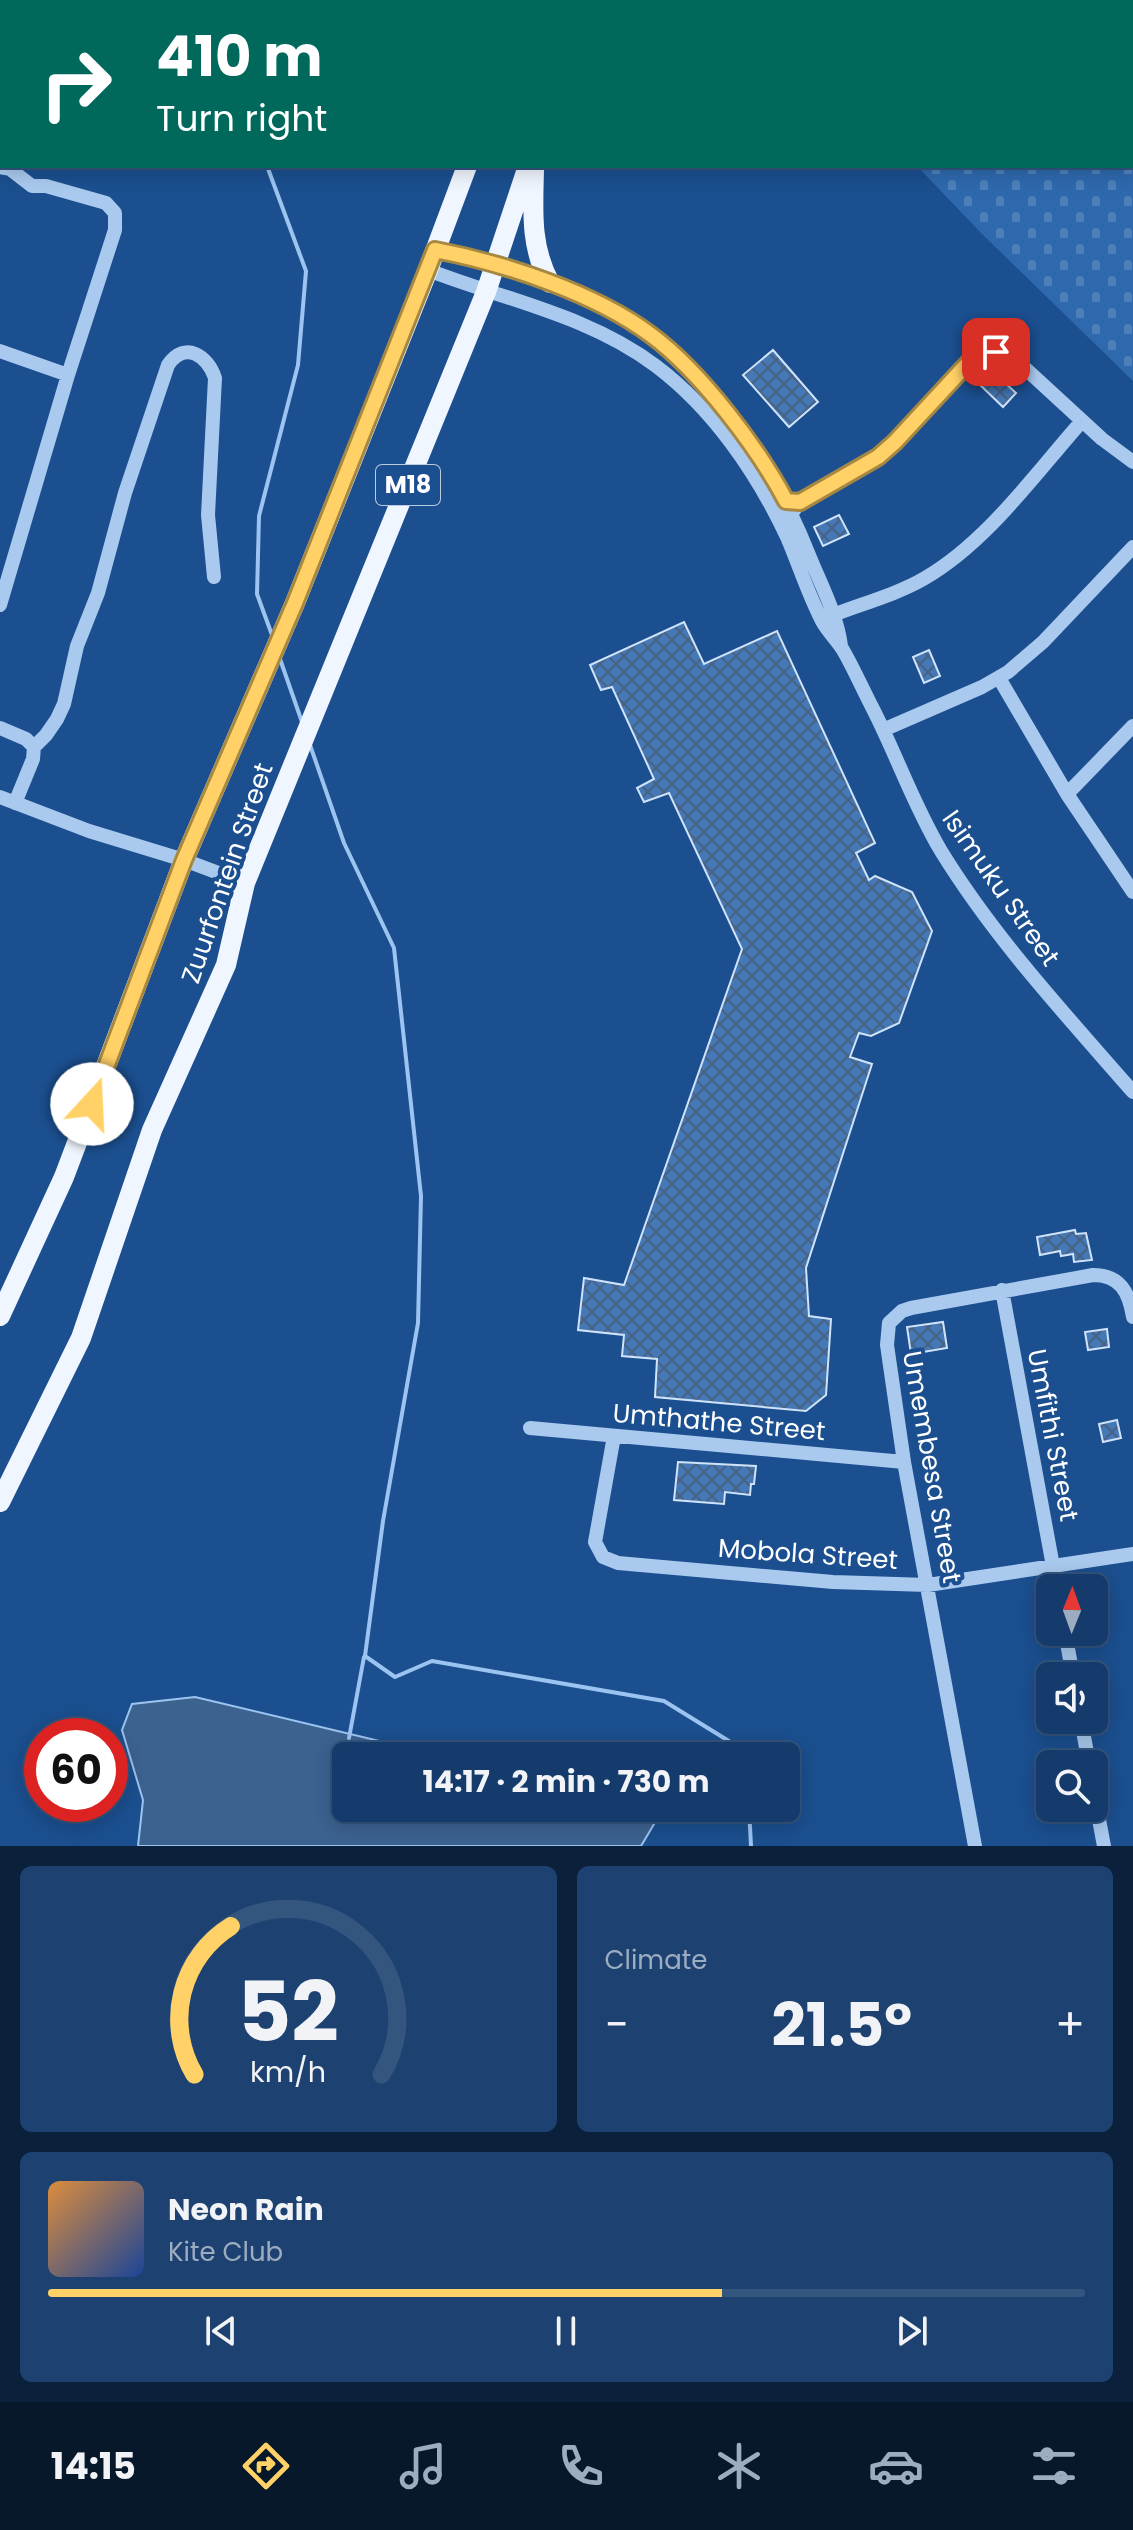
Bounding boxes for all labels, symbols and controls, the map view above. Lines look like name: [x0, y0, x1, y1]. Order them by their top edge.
text: 410 m: [156, 17, 323, 96]
icon: right: [24, 32, 128, 136]
text: Turn right: [156, 93, 327, 144]
pin: [962, 318, 1030, 386]
icon: arrive: [974, 330, 1018, 374]
road number: M18: [376, 465, 440, 505]
street label: Zuurfontein Street: [172, 758, 282, 988]
street label: Isimuku Street: [934, 803, 1068, 973]
position arrow: [50, 1062, 134, 1146]
street label: Umfithi Street: [1019, 1346, 1087, 1524]
street label: Umembesa Street: [894, 1348, 970, 1586]
street label: Umthathe Street: [611, 1395, 827, 1449]
street label: Mobola Street: [717, 1530, 899, 1578]
north arrow: [1036, 1574, 1108, 1646]
map controls: [1036, 1574, 1108, 1822]
button: sound: [1036, 1662, 1108, 1734]
speed limit sign: 60: [24, 1718, 128, 1822]
button: search: [1036, 1750, 1108, 1822]
text: 14:17 · 2 min · 730 m: [422, 1760, 710, 1803]
text: Climate: [605, 1942, 707, 1978]
text: 52: [237, 1954, 339, 2070]
text: 21.5°: [772, 1983, 912, 2067]
text: −: [605, 1994, 629, 2055]
text: +: [1055, 1994, 1085, 2055]
text: km/h: [250, 2052, 326, 2092]
text: Neon Rain: [168, 2188, 324, 2231]
text: Kite Club: [168, 2234, 283, 2270]
icon: previous: [199, 2309, 243, 2353]
icon: pause: [544, 2309, 588, 2353]
icon: next: [890, 2309, 934, 2353]
icon: directions: [238, 2438, 294, 2494]
icon: music: [395, 2438, 451, 2494]
icon: phone: [553, 2438, 609, 2494]
icon: climate: [711, 2438, 767, 2494]
icon: car: [868, 2438, 924, 2494]
icon: filters: [1026, 2438, 1082, 2494]
text: 14:15: [51, 2441, 136, 2492]

